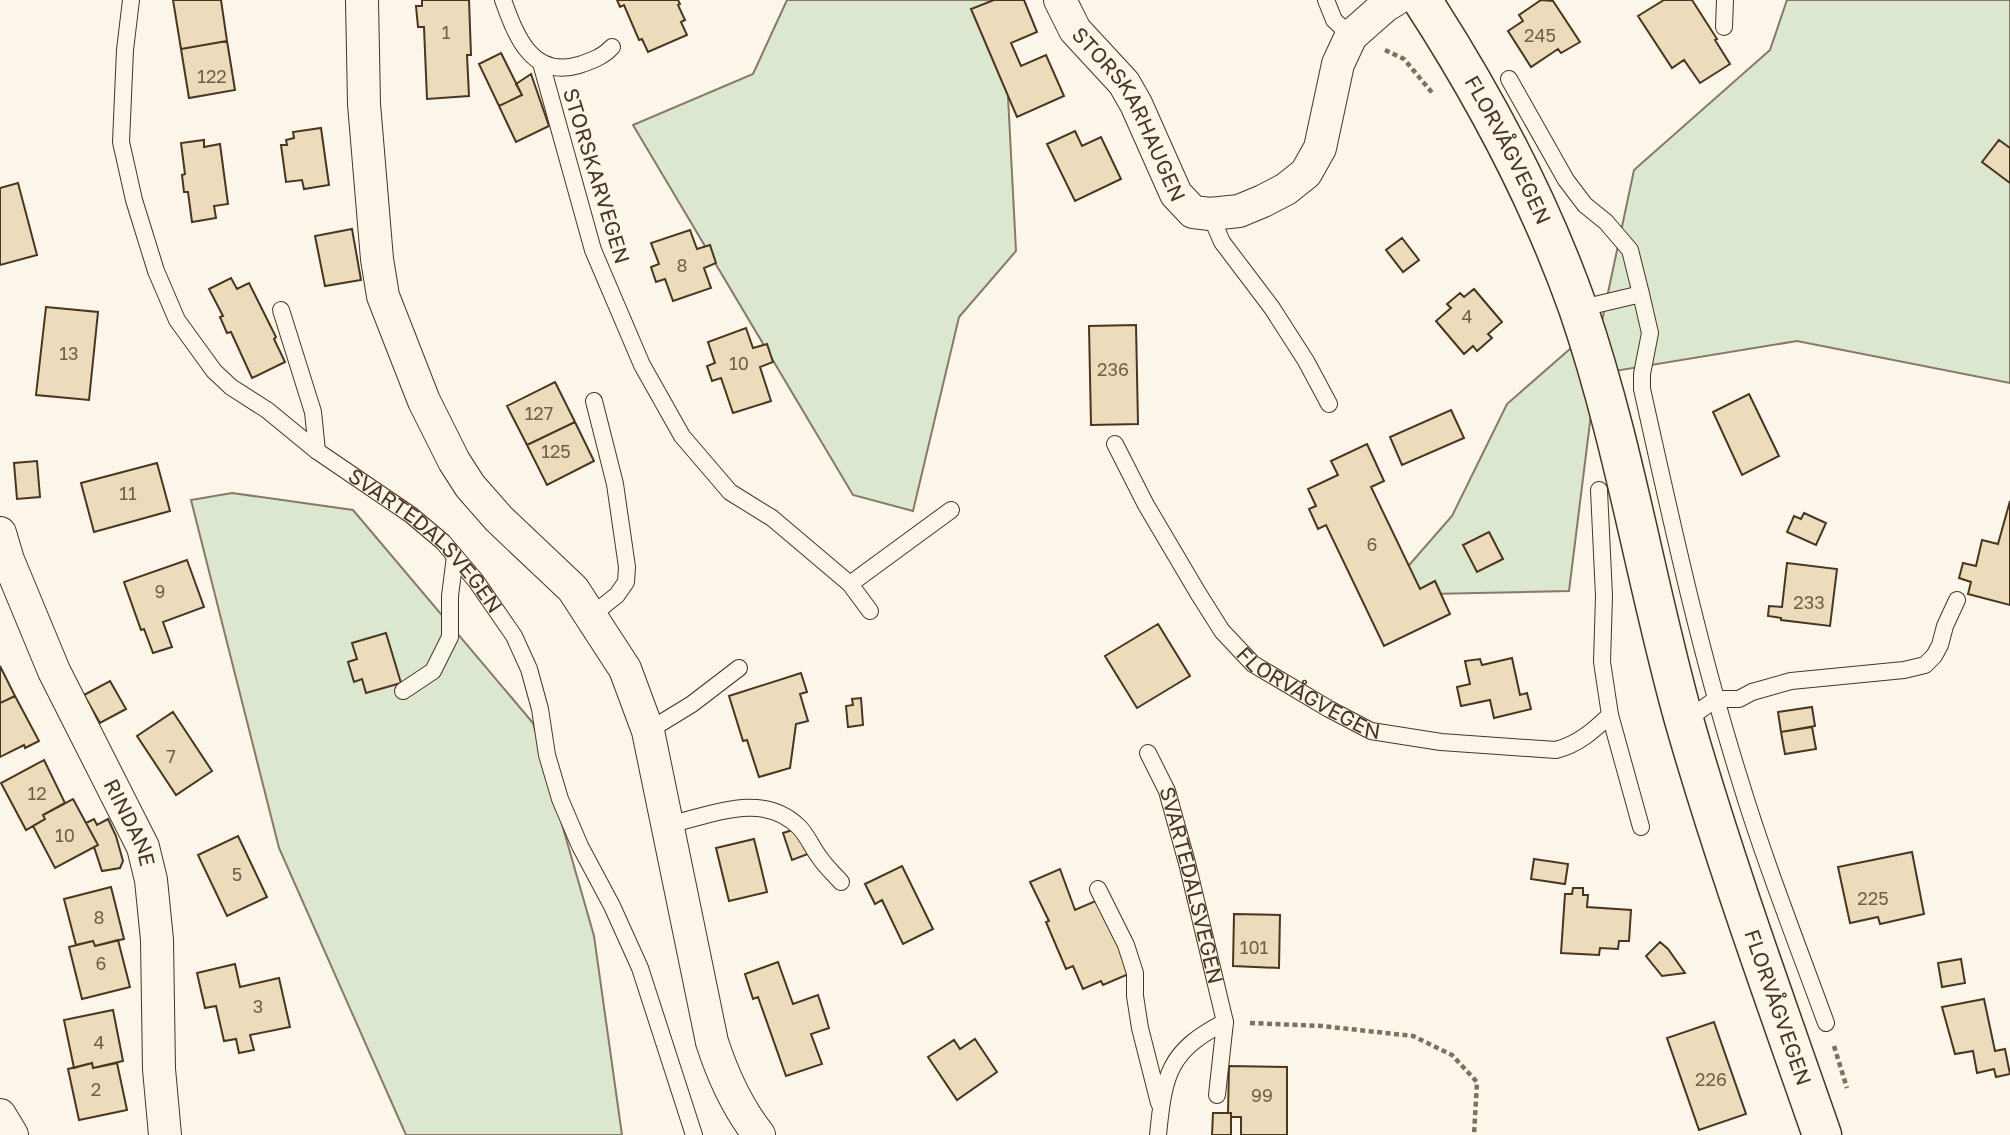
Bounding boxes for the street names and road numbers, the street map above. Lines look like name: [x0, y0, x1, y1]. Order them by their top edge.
street label: STORSKARHAUGEN: [1067, 21, 1192, 205]
street label: FLORVÅGVEGEN: [1459, 71, 1557, 228]
street label: STORSKARVEGEN: [558, 85, 636, 267]
street label: SVARTEDALSVEGEN: [344, 462, 508, 618]
street label: FLORVÅGVEGEN: [1231, 641, 1382, 744]
street label: RINDANE: [99, 774, 161, 869]
street label: SVARTEDALSVEGEN: [1154, 784, 1229, 987]
street label: FLORVÅGVEGEN: [1739, 926, 1818, 1089]

